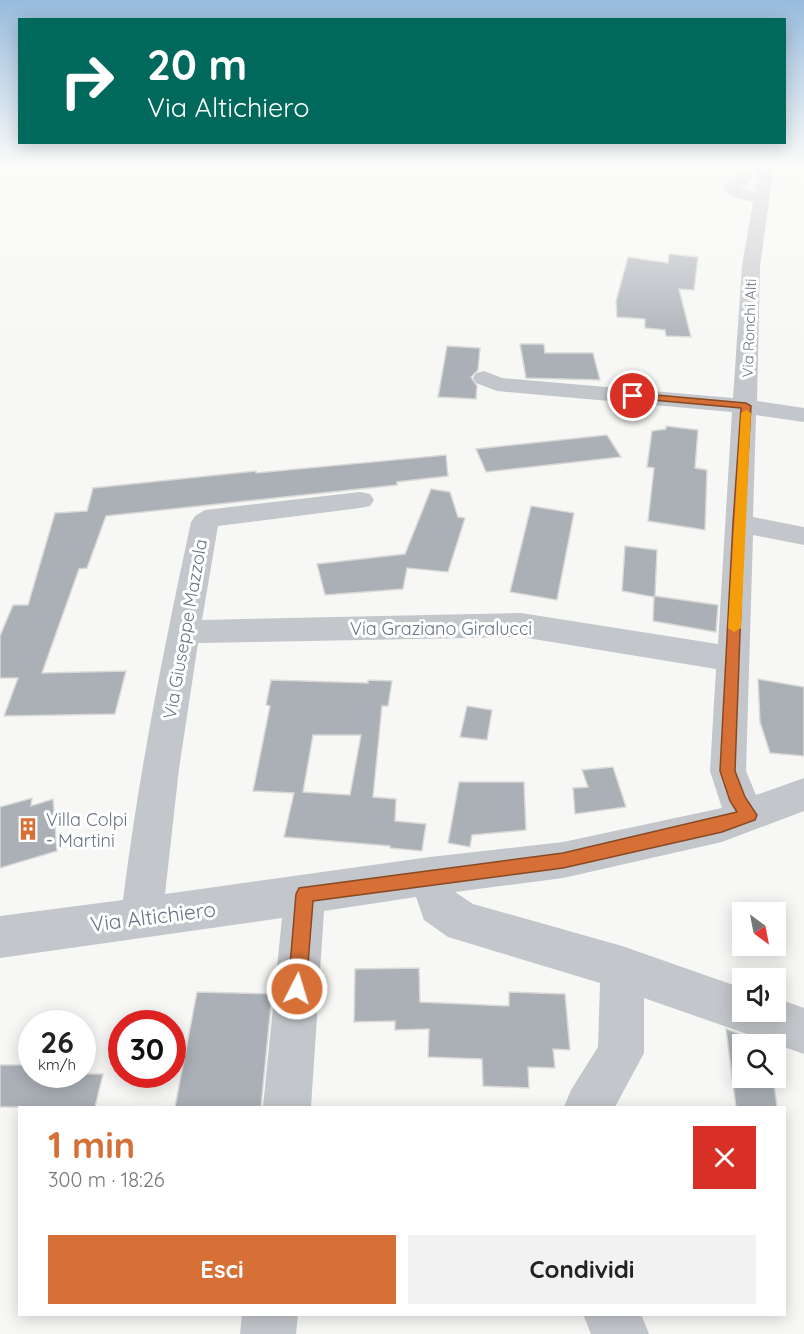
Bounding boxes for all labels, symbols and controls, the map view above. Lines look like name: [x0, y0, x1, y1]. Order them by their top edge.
text: 20 m: [147, 38, 247, 91]
icon: right: [48, 42, 126, 120]
text: Via Altichiero: [147, 90, 309, 124]
street label: Via Ronchi Alti: [738, 278, 760, 378]
pin: [607, 370, 658, 421]
icon: arrive: [616, 379, 649, 412]
street label: Via Giuseppe Mazzola: [158, 537, 212, 721]
street label: Via Graziano Giralucci: [350, 617, 532, 640]
place label: Villa Colpi - Martini: [46, 808, 127, 852]
building icon: Villa Colpi - Martini: [15, 816, 41, 842]
street label: Via Altichiero: [89, 895, 217, 937]
north arrow: [732, 902, 786, 956]
map controls: [732, 902, 786, 1088]
position arrow: [265, 957, 329, 1021]
button: sound: [732, 968, 786, 1022]
speed limit sign: 30: [108, 1010, 186, 1088]
text: 26: [40, 1023, 74, 1061]
button: search: [732, 1034, 786, 1088]
text: km/h: [38, 1055, 76, 1074]
text: 1 min: [48, 1122, 135, 1167]
button: close: [693, 1126, 756, 1189]
text: 300 m · 18:26: [48, 1167, 165, 1192]
button: Esci: [48, 1235, 396, 1304]
button: Condividi: [408, 1235, 756, 1304]

